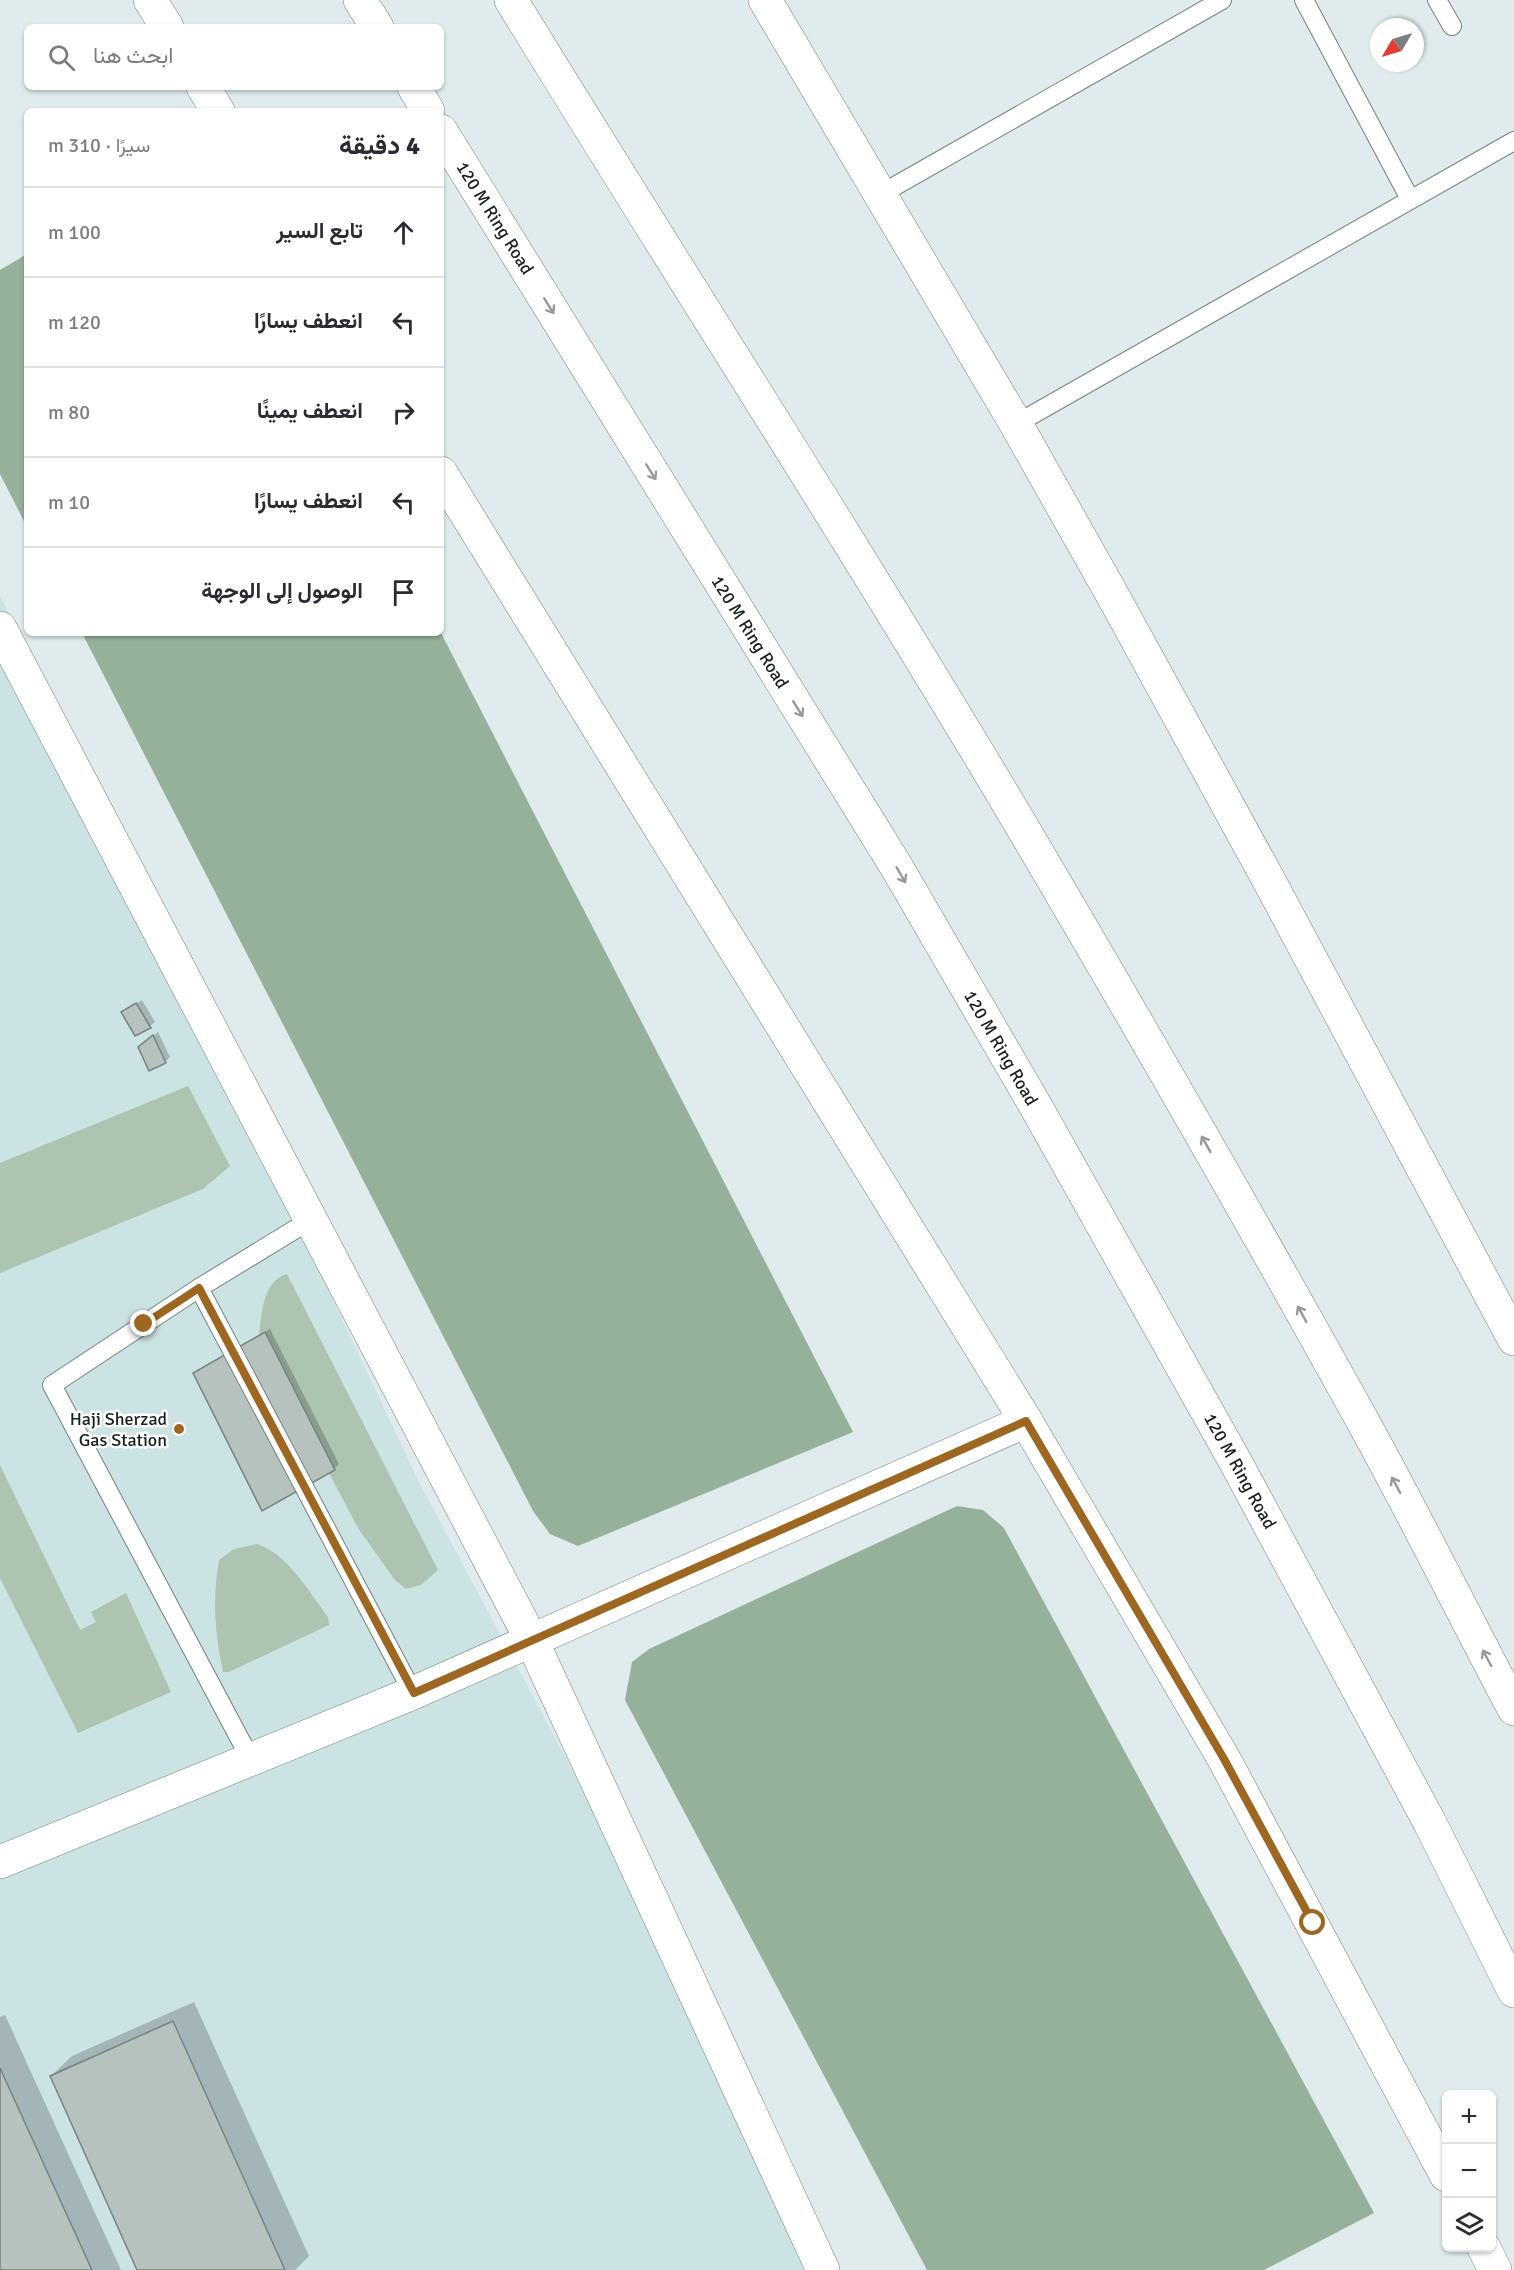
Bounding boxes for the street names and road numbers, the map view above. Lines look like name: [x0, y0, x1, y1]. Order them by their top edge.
street label: 120 M Ring Road: [451, 157, 539, 279]
street label: 120 M Ring Road: [706, 571, 794, 693]
street label: 120 M Ring Road: [959, 987, 1043, 1109]
street label: 120 M Ring Road: [1199, 1409, 1281, 1533]

